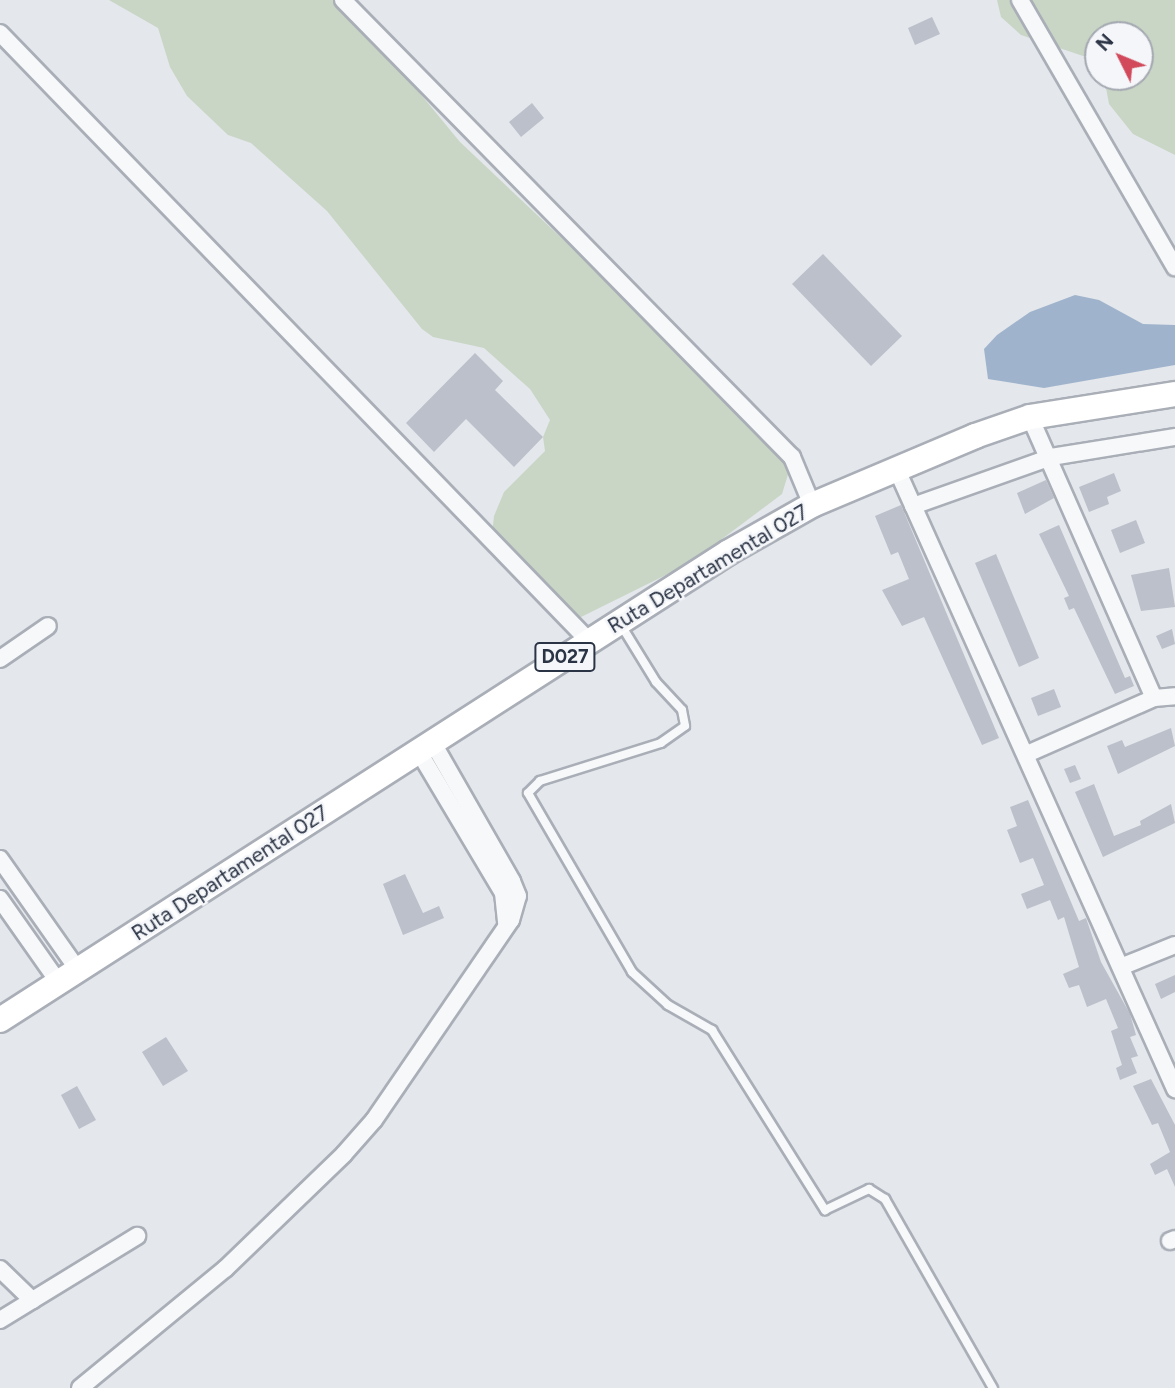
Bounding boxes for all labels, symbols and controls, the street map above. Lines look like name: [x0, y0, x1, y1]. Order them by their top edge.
north arrow: [1084, 21, 1154, 91]
text: N: [1091, 29, 1118, 56]
street label: Ruta Departamental 027: [603, 499, 813, 639]
road number: D027: [534, 642, 596, 672]
street label: Ruta Departamental 027: [127, 800, 333, 946]

